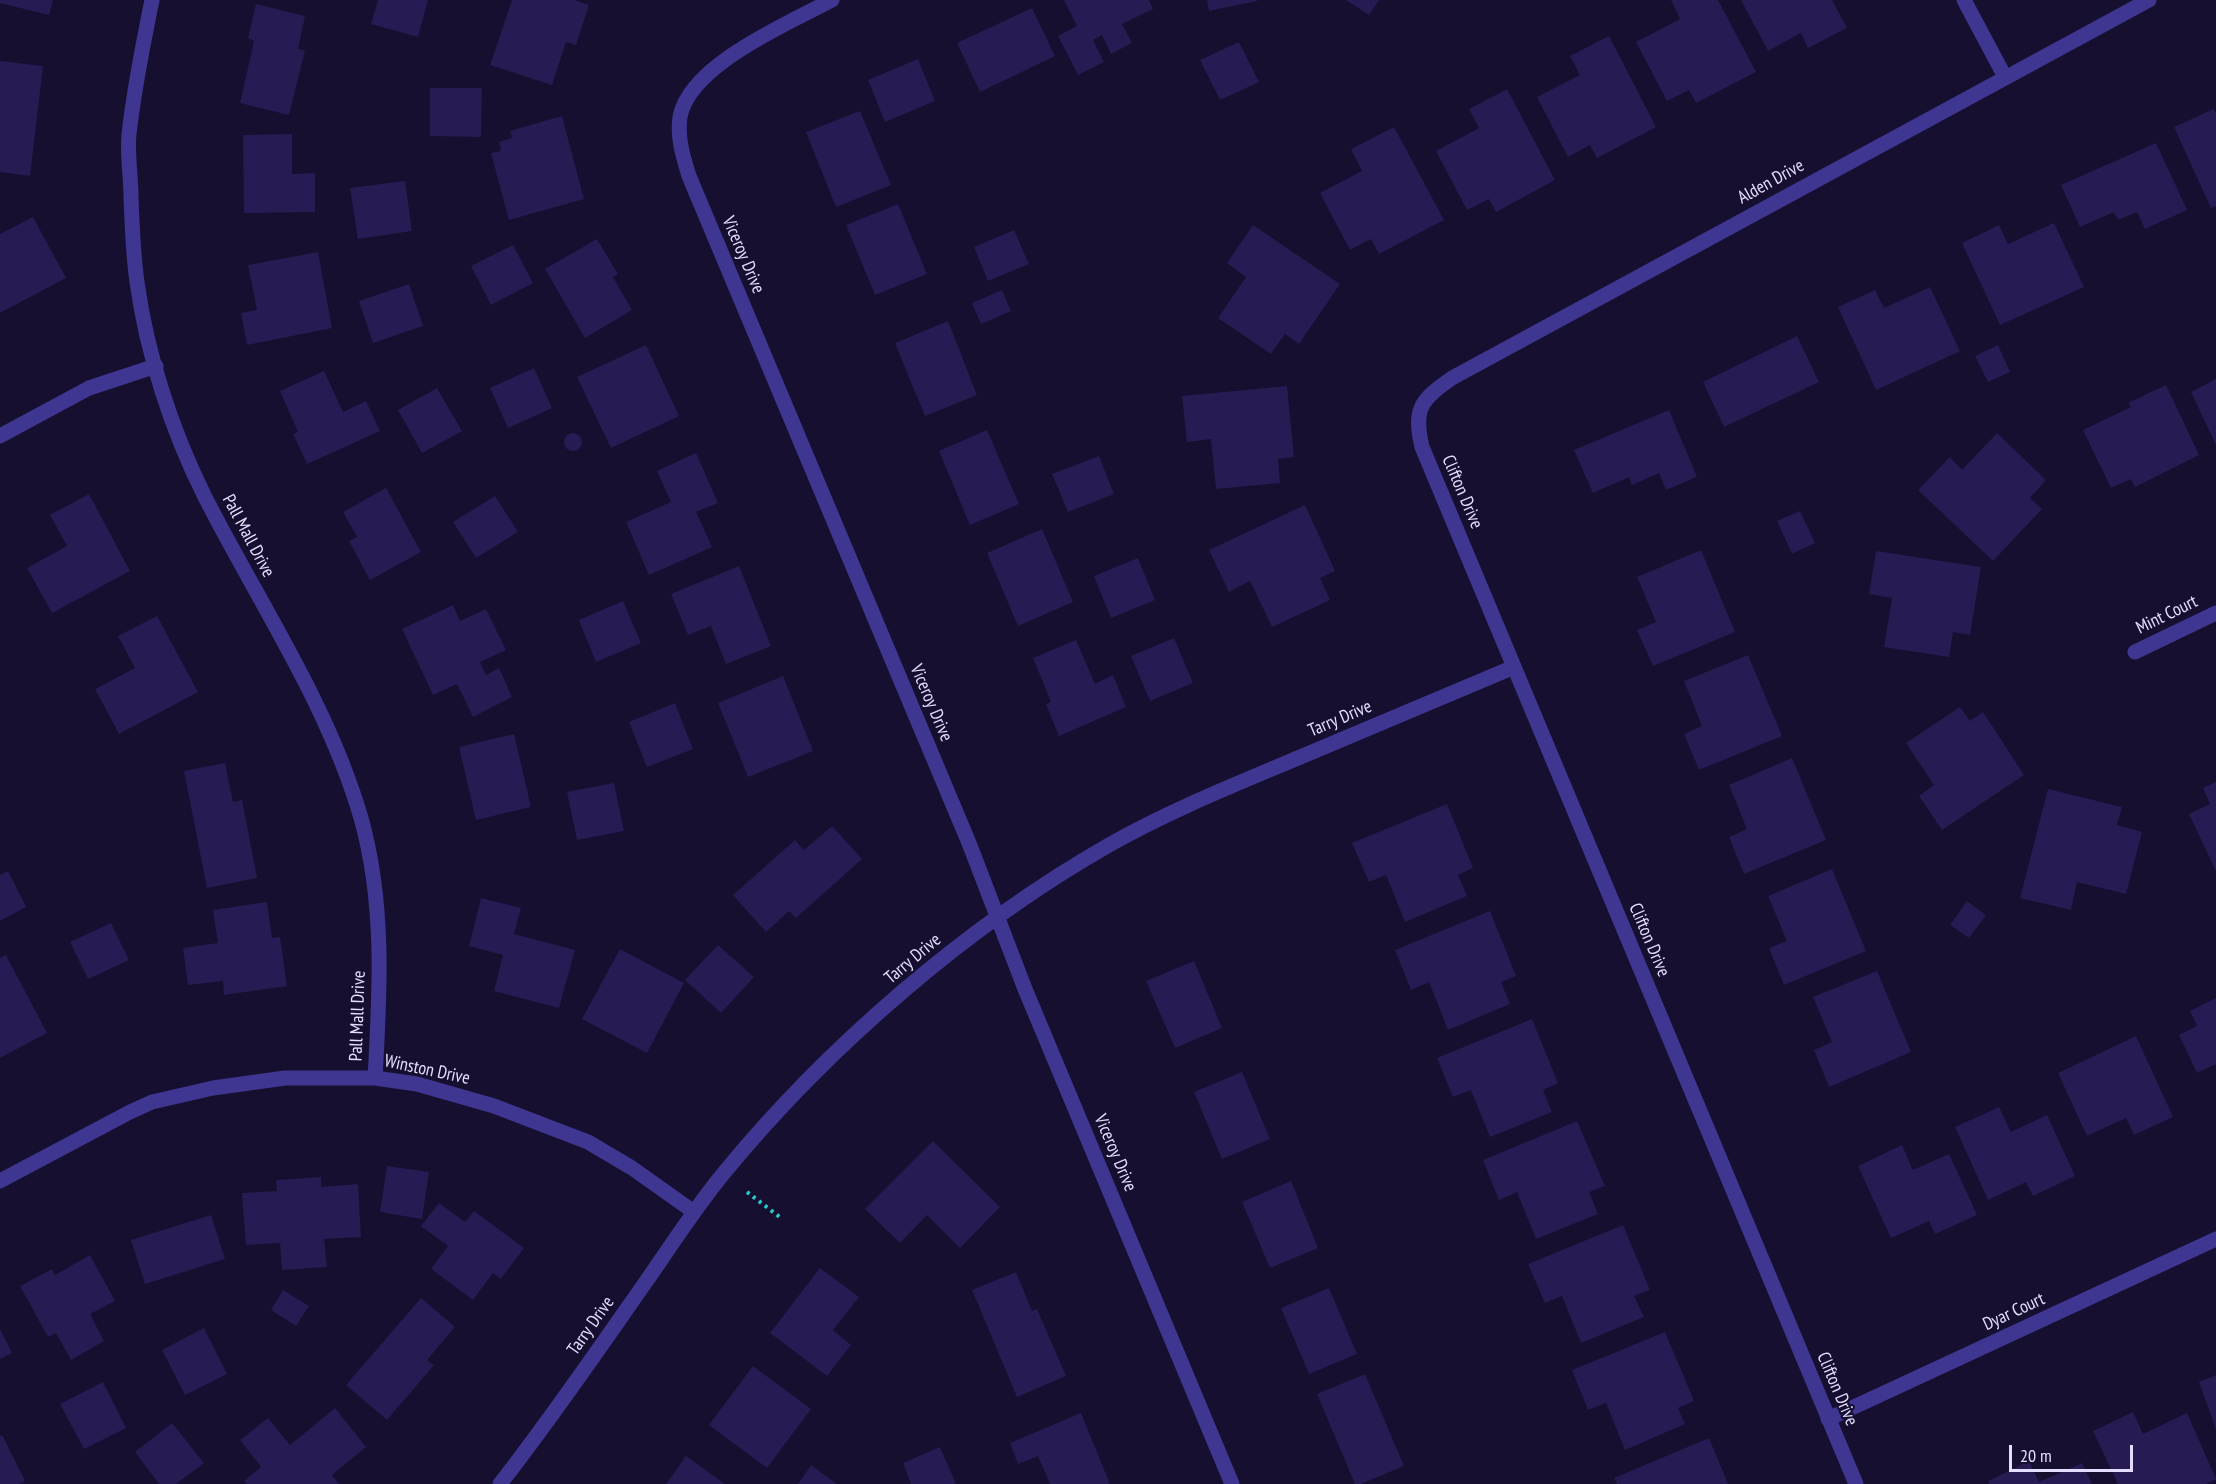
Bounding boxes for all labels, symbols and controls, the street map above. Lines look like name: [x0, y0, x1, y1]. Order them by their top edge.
street label: Alden Drive: [1734, 155, 1808, 209]
street label: Viceroy Drive: [717, 213, 769, 297]
street label: Clifton Drive: [1437, 452, 1487, 532]
street label: Pall Mall Drive: [217, 491, 279, 581]
street label: Mint Court: [2133, 591, 2201, 639]
street label: Viceroy Drive: [905, 661, 957, 745]
street label: Tarry Drive: [1305, 696, 1375, 742]
street label: Clifton Drive: [1624, 900, 1674, 980]
street label: Tarry Drive: [880, 929, 946, 989]
street label: Pall Mall Drive: [346, 970, 370, 1062]
street label: Winston Drive: [382, 1050, 472, 1090]
street label: Viceroy Drive: [1089, 1111, 1141, 1195]
street label: Dyar Court: [1980, 1288, 2048, 1336]
street label: Tarry Drive: [563, 1292, 619, 1360]
street label: Clifton Drive: [1812, 1349, 1862, 1429]
scale bar: [2012, 1433, 2136, 1471]
text: 20 m: [2020, 1444, 2052, 1467]

